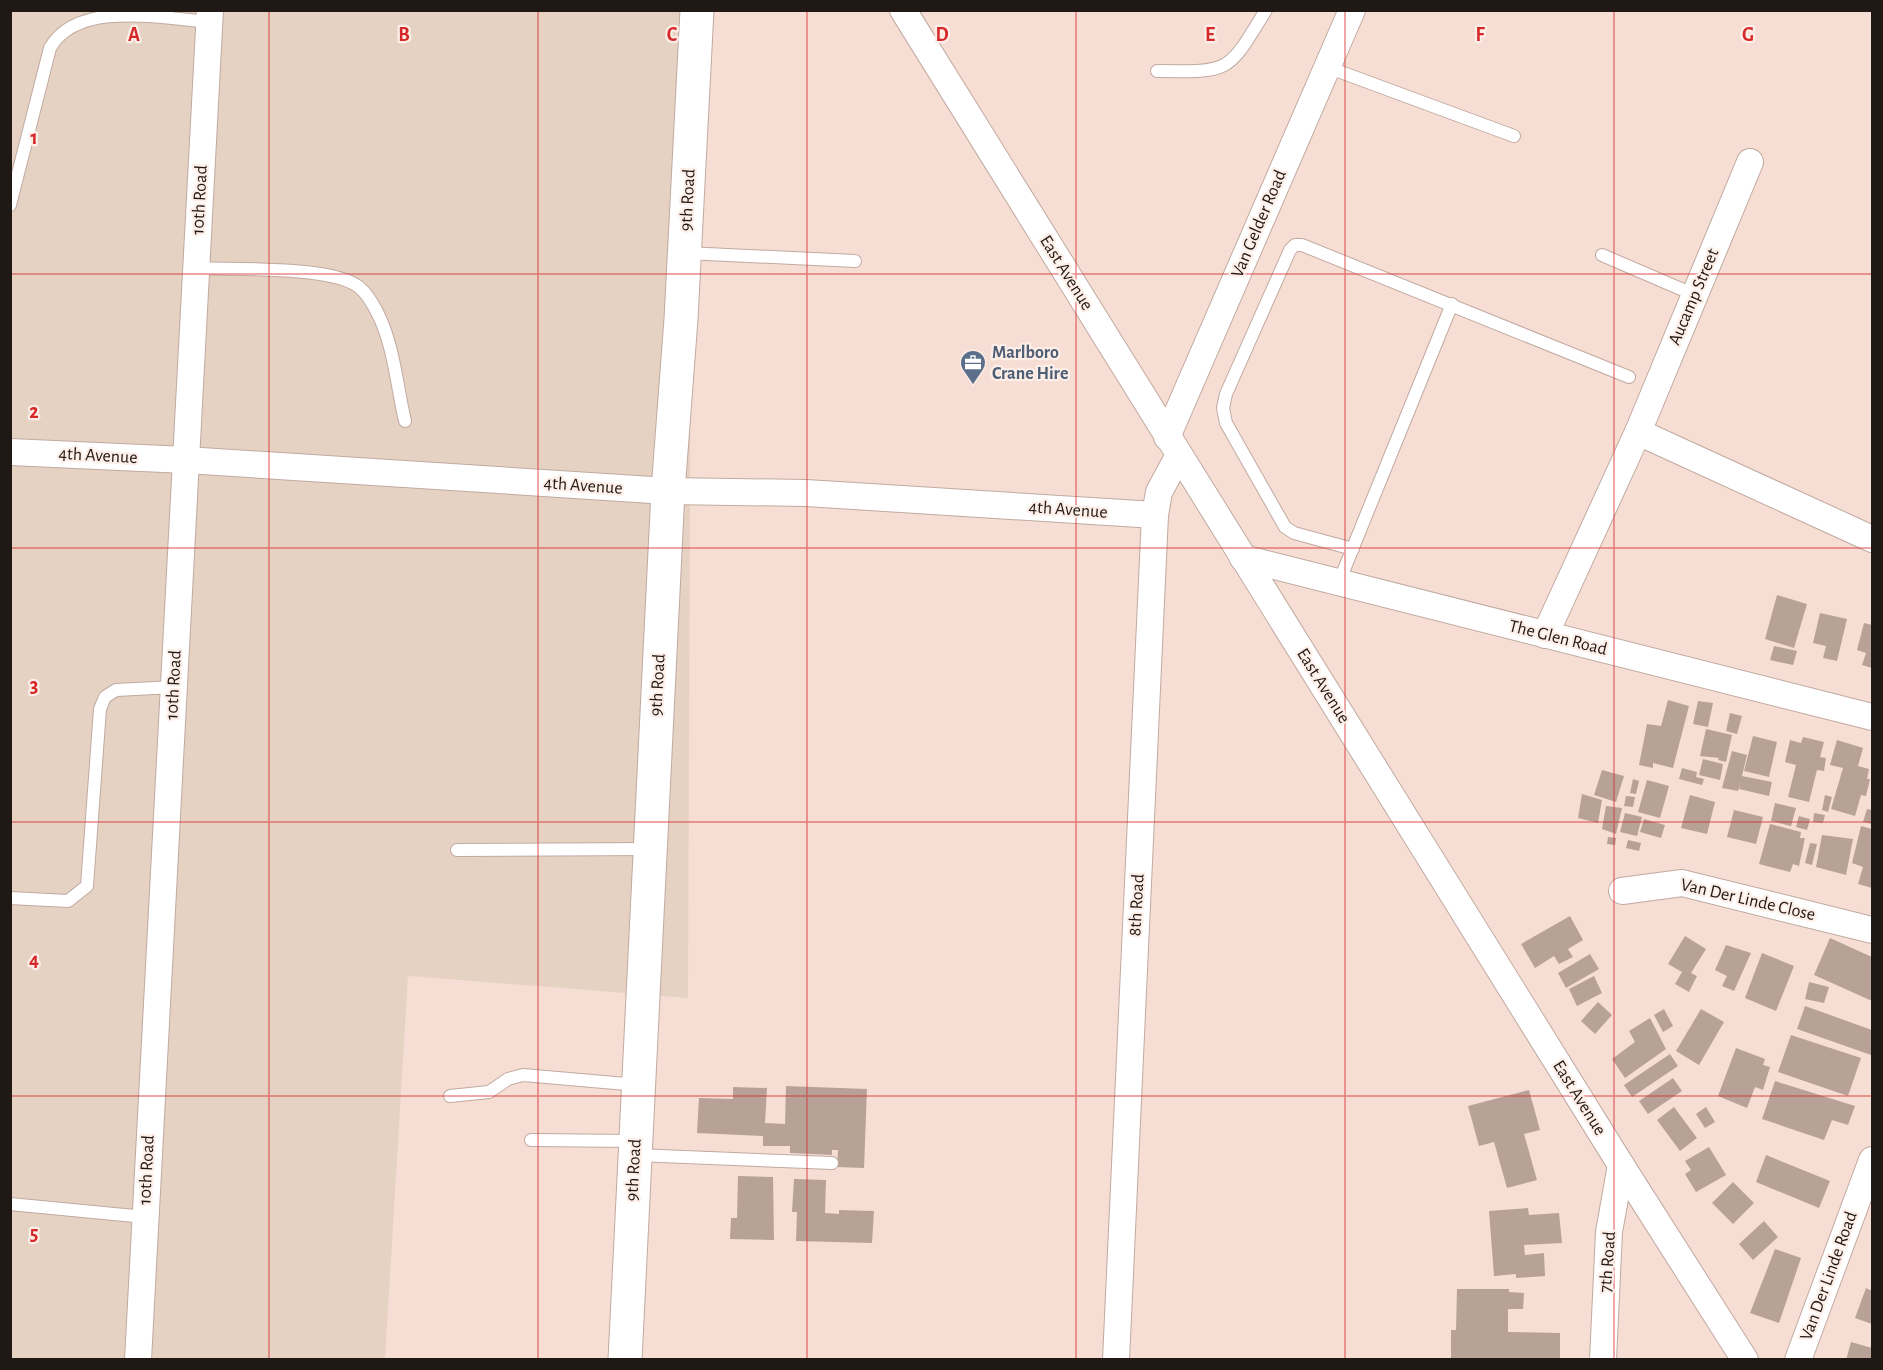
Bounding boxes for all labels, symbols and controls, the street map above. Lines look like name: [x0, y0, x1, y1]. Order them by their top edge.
text: A: [128, 25, 140, 45]
text: B: [398, 25, 410, 45]
text: C: [667, 25, 678, 45]
text: D: [935, 25, 949, 45]
text: E: [1205, 25, 1215, 45]
text: F: [1475, 25, 1485, 45]
text: G: [1742, 25, 1754, 45]
text: 1: [30, 128, 38, 148]
street label: 10th Road: [189, 165, 211, 235]
street label: 9th Road: [677, 168, 699, 232]
street label: Van Gelder Road: [1228, 168, 1290, 280]
street label: East Avenue: [1036, 232, 1096, 314]
street label: Aucamp Street: [1666, 246, 1723, 348]
place label: Marlboro Crane Hire: [992, 344, 1068, 383]
office icon: Marlboro Crane Hire: [958, 348, 988, 386]
text: 2: [29, 402, 39, 422]
street label: 4th Avenue: [58, 445, 138, 467]
street label: 4th Avenue: [543, 474, 623, 498]
street label: 4th Avenue: [1028, 498, 1108, 522]
street label: The Glen Road: [1507, 617, 1609, 659]
street label: East Avenue: [1293, 645, 1353, 727]
street label: 10th Road: [163, 650, 185, 720]
street label: 9th Road: [647, 653, 669, 717]
text: 3: [30, 676, 38, 696]
street label: 8th Road: [1126, 873, 1148, 937]
street label: Van Der Linde Close: [1679, 876, 1817, 924]
text: 4: [29, 950, 39, 970]
street label: East Avenue: [1549, 1057, 1609, 1139]
street label: 10th Road: [136, 1135, 158, 1205]
street label: 9th Road: [623, 1138, 645, 1202]
street label: Van Der Linde Road: [1797, 1209, 1861, 1343]
text: 5: [30, 1224, 38, 1244]
street label: 7th Road: [1597, 1231, 1619, 1293]

